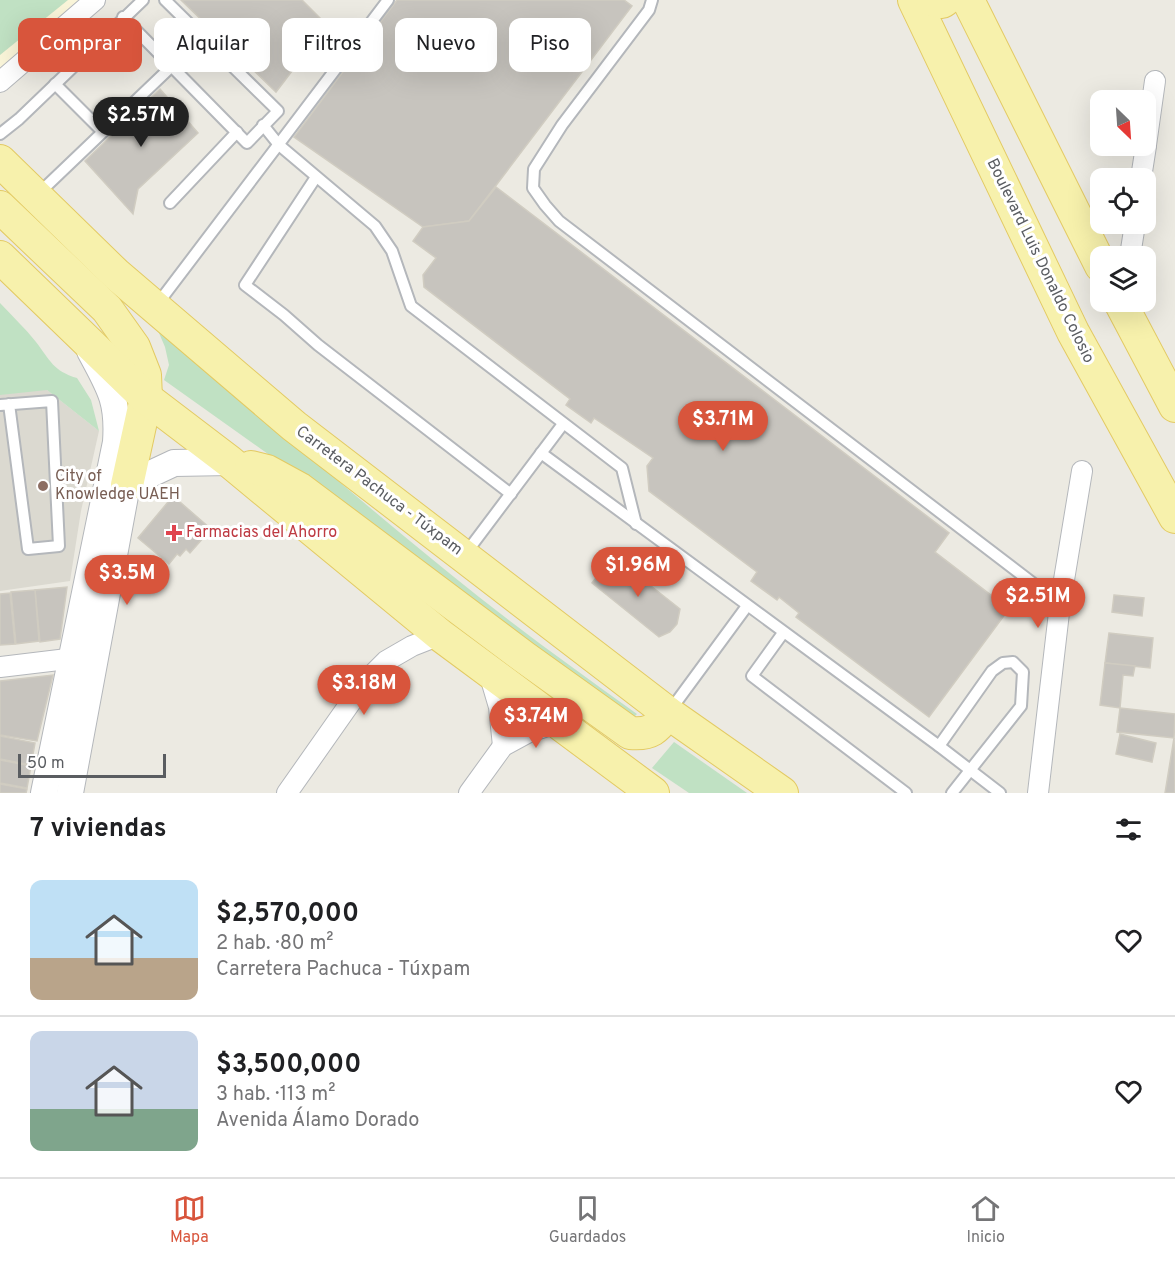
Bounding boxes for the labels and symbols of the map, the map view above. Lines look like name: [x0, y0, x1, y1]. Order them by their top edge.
north arrow: [1090, 90, 1156, 156]
pin: $2.57M: [92, 97, 190, 148]
street label: Boulevard Luis Donaldo Colosio: [982, 155, 1098, 367]
pin: $3.71M: [674, 401, 772, 452]
street label: Carretera Pachuca - Túxpam: [292, 422, 466, 560]
place label: City of Knowledge UAEH: [55, 467, 180, 505]
marker: City of Knowledge UAEH: [36, 479, 50, 493]
place label: Farmacias del Ahorro: [186, 523, 337, 543]
marker: Farmacias del Ahorro: [167, 526, 181, 540]
pin: $1.96M: [589, 547, 687, 598]
pin: $3.5M: [85, 555, 169, 606]
pin: $2.51M: [989, 578, 1087, 629]
pin: $3.18M: [315, 665, 413, 716]
pin: $3.74M: [487, 698, 585, 749]
scale bar: [18, 751, 166, 778]

